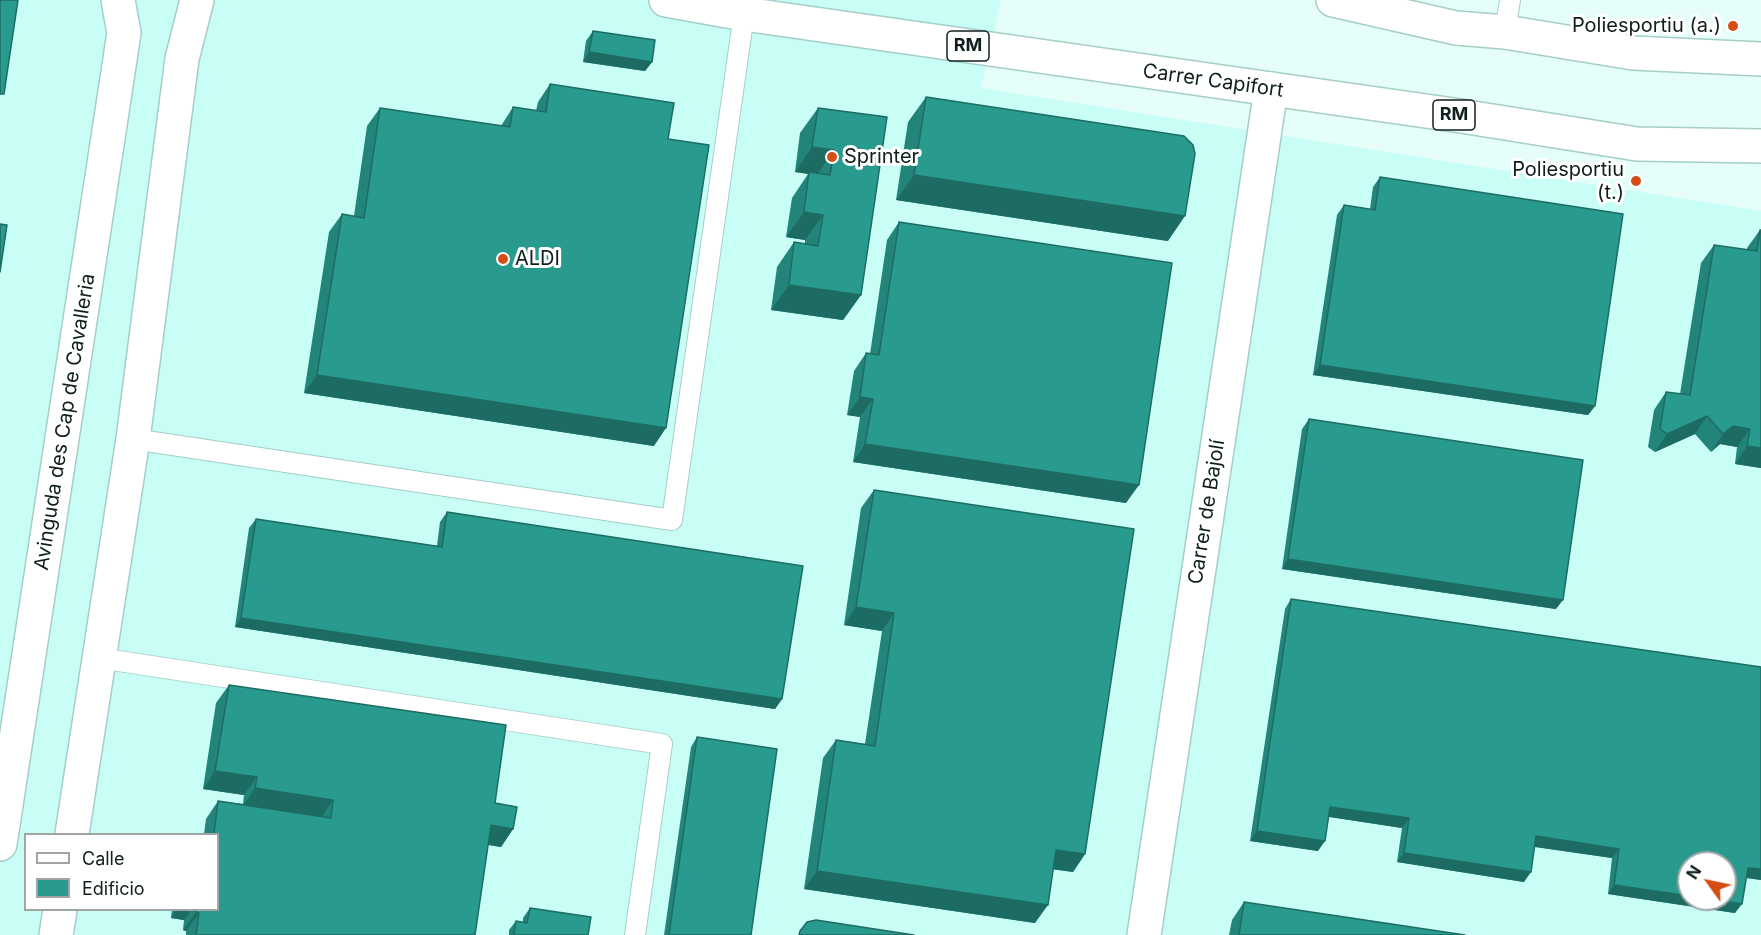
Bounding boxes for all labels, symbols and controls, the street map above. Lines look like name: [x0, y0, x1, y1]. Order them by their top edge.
place label: Poliesportiu (a.): [1572, 14, 1721, 38]
marker: Poliesportiu (a.): [1726, 19, 1740, 33]
road number: RM: [947, 31, 989, 61]
street label: Carrer Capifort: [1141, 59, 1285, 103]
road number: RM: [1433, 100, 1475, 130]
place label: Sprinter: [844, 145, 919, 169]
marker: Sprinter: [825, 150, 839, 164]
place label: Poliesportiu (t.): [1512, 158, 1624, 205]
marker: Poliesportiu (t.): [1629, 174, 1643, 188]
place label: ALDI: [515, 247, 560, 271]
marker: ALDI: [496, 252, 510, 266]
street label: Avinguda des Cap de Cavalleria: [30, 272, 100, 572]
street label: Carrer de Bajolí: [1184, 438, 1230, 586]
legend: [24, 833, 219, 911]
text: Calle: [82, 848, 124, 869]
north arrow: [1677, 851, 1737, 911]
text: N: [1682, 862, 1705, 883]
text: Edificio: [82, 878, 145, 899]

